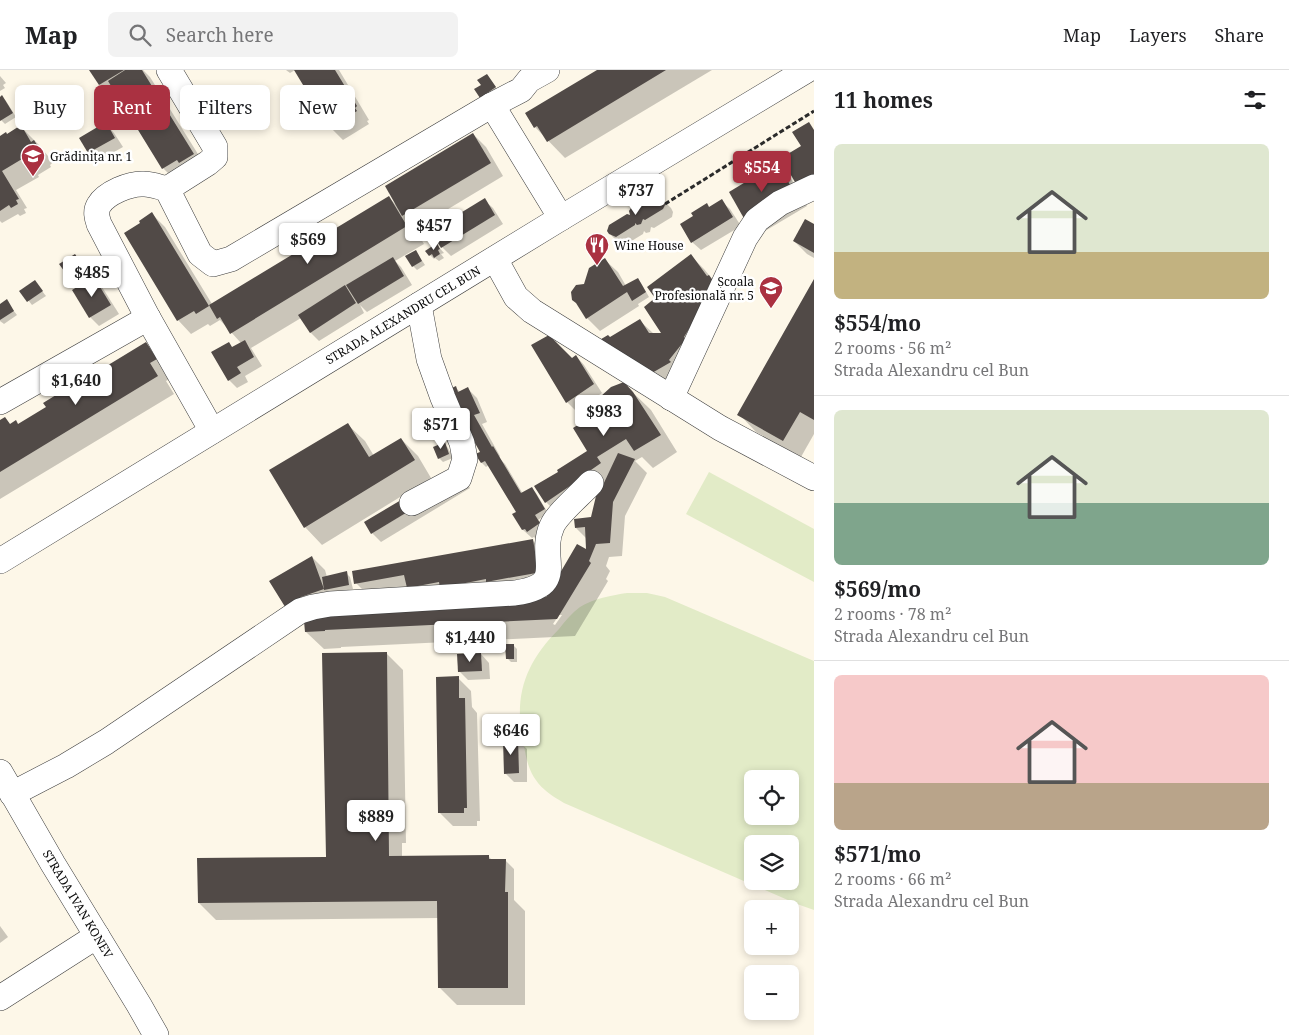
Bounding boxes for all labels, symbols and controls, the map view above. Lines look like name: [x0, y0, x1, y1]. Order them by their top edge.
search box: [108, 12, 458, 57]
text: Map: [25, 18, 78, 51]
icon: search: [126, 21, 154, 49]
text: Search here: [166, 22, 274, 48]
text: Map: [1063, 23, 1101, 47]
text: Layers: [1129, 23, 1187, 47]
text: Share: [1215, 23, 1264, 47]
chip: Buy: [15, 85, 84, 130]
chip: Rent: [94, 85, 170, 130]
chip: Filters: [180, 85, 270, 130]
chip: New: [280, 85, 355, 130]
text: 11 homes: [834, 86, 933, 114]
icon: filters: [1241, 86, 1269, 114]
school or university icon: Grădinița nr. 1: [20, 143, 46, 177]
place label: Grădinița nr. 1: [50, 148, 132, 165]
pin: $554: [732, 150, 792, 193]
text: $554: [744, 156, 780, 178]
pin: $737: [606, 174, 666, 216]
icon: home: [1007, 177, 1097, 267]
text: $737: [618, 179, 654, 201]
pin: $457: [404, 208, 464, 251]
text: $457: [416, 214, 452, 236]
pin: $569: [278, 222, 338, 265]
text: $569: [290, 228, 326, 250]
restaurant icon: Wine House: [584, 232, 610, 266]
place label: Wine House: [614, 237, 684, 254]
pin: $485: [62, 256, 122, 298]
text: $485: [74, 261, 110, 283]
street label: STRADA ALEXANDRU CEL BUN: [322, 262, 484, 368]
place label: Școala Profesională nr. 5: [654, 273, 754, 304]
school or university icon: Școala Profesională nr. 5: [758, 275, 784, 309]
text: $554/mo: [834, 309, 921, 337]
text: 2 rooms · 56 m²: [834, 337, 951, 359]
text: Strada Alexandru cel Bun: [834, 359, 1029, 381]
pin: $1,640: [35, 364, 117, 406]
text: $1,640: [51, 369, 101, 391]
pin: $983: [574, 394, 634, 437]
text: $983: [586, 400, 622, 422]
pin: $571: [411, 408, 471, 450]
text: $571: [423, 413, 459, 435]
icon: home: [1007, 442, 1097, 532]
text: $569/mo: [834, 575, 921, 603]
text: 2 rooms · 78 m²: [834, 603, 951, 625]
pin: $1,440: [429, 620, 511, 663]
text: Strada Alexandru cel Bun: [834, 625, 1029, 647]
text: $1,440: [445, 626, 495, 648]
icon: home: [1007, 707, 1097, 797]
pin: $646: [481, 714, 541, 756]
text: $646: [493, 719, 529, 741]
map controls: [744, 770, 799, 1020]
button: locate: [744, 770, 799, 825]
pin: $889: [346, 800, 406, 842]
text: $889: [358, 805, 394, 827]
button: layers: [744, 835, 799, 890]
text: $571/mo: [834, 840, 921, 868]
street label: STRADA IVAN KONEV: [39, 847, 118, 962]
text: 2 rooms · 66 m²: [834, 868, 951, 890]
text: Strada Alexandru cel Bun: [834, 890, 1029, 912]
button: +: [744, 900, 799, 955]
button: −: [744, 965, 799, 1020]

